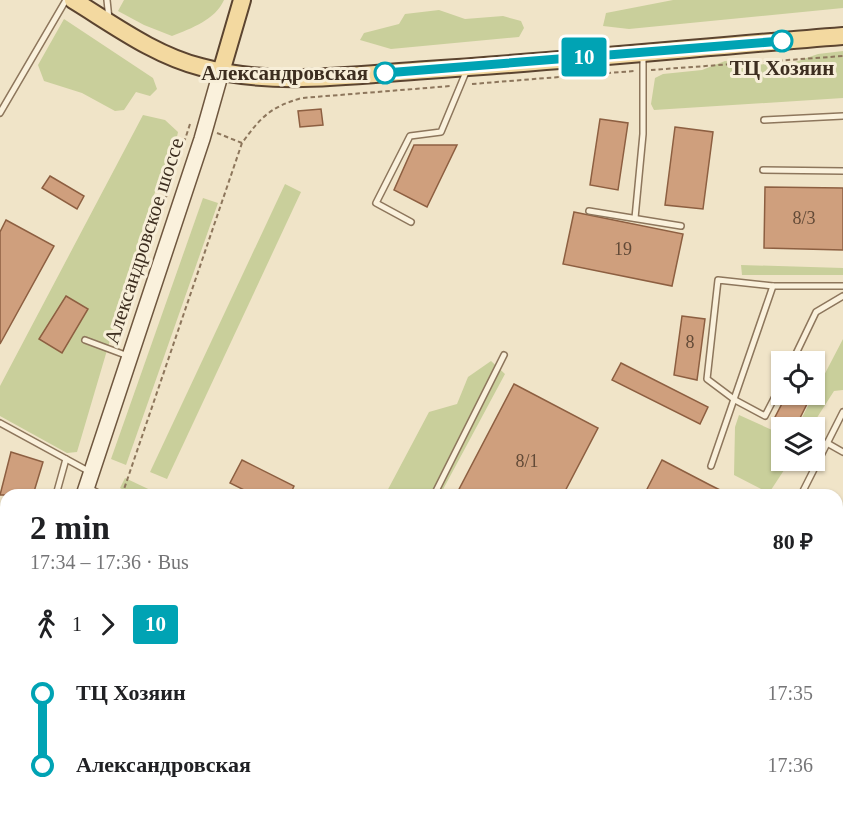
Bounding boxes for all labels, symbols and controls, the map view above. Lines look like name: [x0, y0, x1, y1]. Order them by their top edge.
marker: ТЦ Хозяин: [771, 30, 793, 52]
line badge: 10: [557, 38, 611, 76]
text: 10: [574, 45, 595, 69]
place label: ТЦ Хозяин: [730, 56, 834, 80]
place label: Александровская: [201, 61, 368, 85]
marker: Александровская: [374, 62, 396, 84]
street label: Александровское шоссе: [99, 135, 189, 347]
house number: 8/3: [792, 208, 816, 228]
house number: 19: [614, 239, 632, 259]
house number: 8: [686, 332, 695, 352]
map controls: [771, 351, 825, 471]
button: locate: [771, 351, 825, 405]
button: layers: [771, 417, 825, 471]
house number: 8/1: [515, 451, 539, 471]
text: 2 min: [30, 510, 110, 546]
text: 80 ₽: [773, 529, 813, 554]
text: 17:34 – 17:36 · Bus: [30, 551, 189, 573]
icon: walk: [30, 608, 63, 641]
icon: forward: [91, 608, 124, 641]
text: 10: [145, 612, 166, 636]
text: 1: [72, 613, 82, 635]
text: ТЦ Хозяин: [76, 680, 186, 705]
text: 17:35: [767, 682, 813, 704]
text: Александровская: [76, 752, 251, 777]
text: 17:36: [767, 754, 813, 776]

